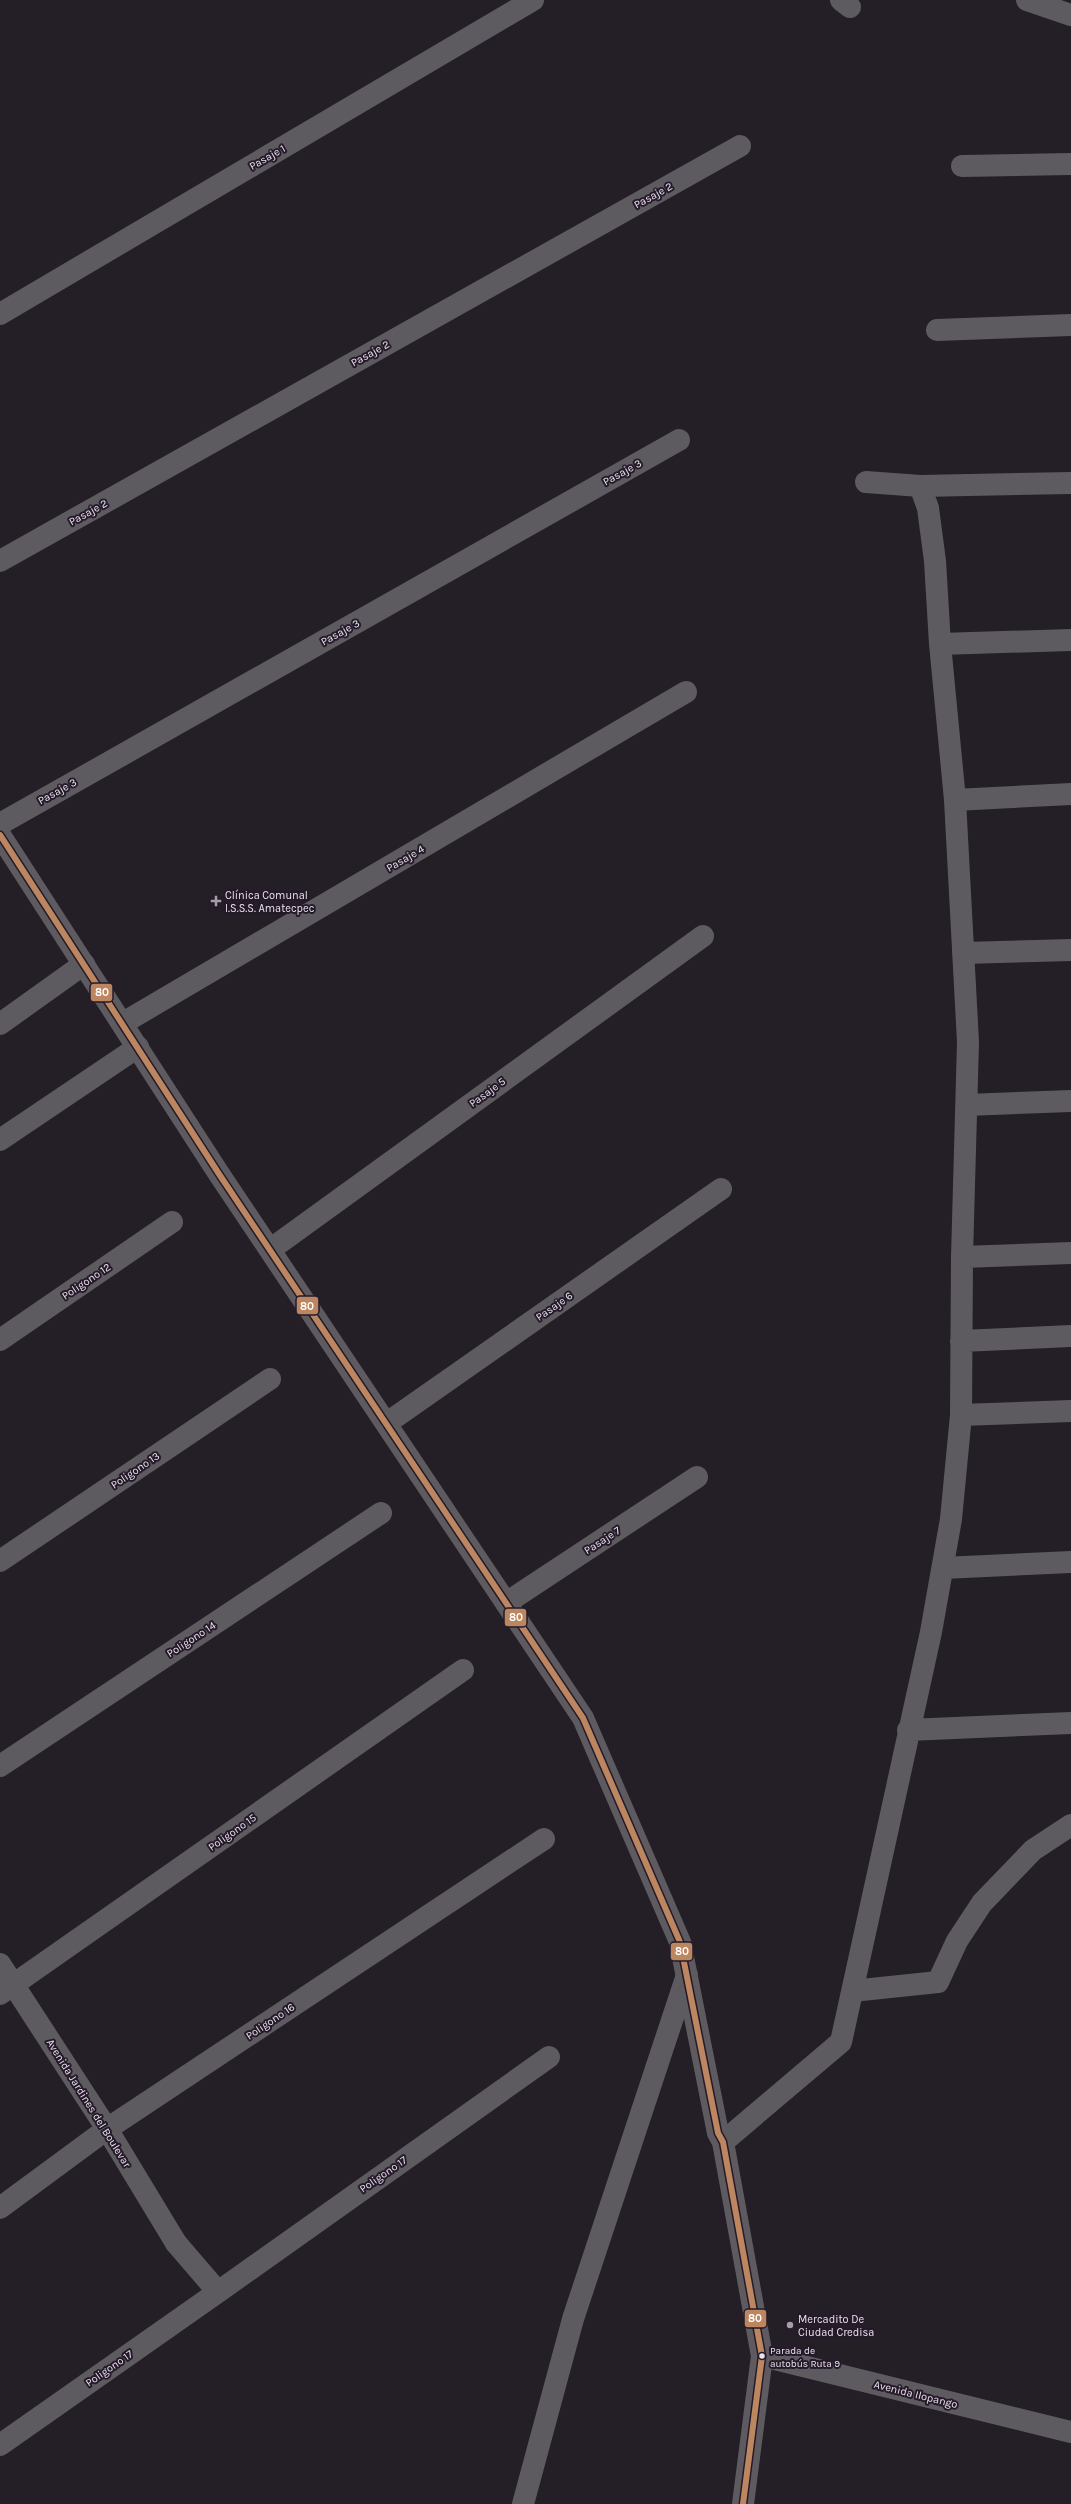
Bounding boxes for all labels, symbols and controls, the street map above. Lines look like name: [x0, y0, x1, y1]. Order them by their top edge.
street label: Pasaje 1: [247, 142, 288, 173]
street label: Pasaje 2: [632, 180, 675, 211]
street label: Pasaje 2: [349, 338, 392, 369]
street label: Pasaje 3: [601, 457, 644, 488]
street label: Pasaje 2: [67, 497, 110, 528]
street label: Pasaje 3: [319, 617, 362, 648]
street label: Pasaje 3: [36, 776, 79, 807]
street label: Pasaje 4: [384, 842, 427, 875]
place label: Clínica Comunal I.S.S.S. Amatecpec: [225, 889, 315, 915]
marker: Clínica Comunal I.S.S.S. Amatecpec: [210, 895, 222, 907]
line badge: 80: [90, 983, 113, 1002]
text: 80: [95, 986, 109, 999]
street label: Pasaje 5: [467, 1075, 508, 1110]
street label: Poligono 12: [59, 1260, 113, 1302]
street label: Pasaje 6: [533, 1289, 575, 1324]
line badge: 80: [296, 1296, 319, 1315]
text: 80: [300, 1300, 314, 1313]
street label: Poligono 13: [108, 1449, 162, 1491]
street label: Pasaje 7: [582, 1524, 623, 1557]
line badge: 80: [504, 1608, 527, 1627]
text: 80: [509, 1611, 523, 1624]
street label: Poligono 14: [164, 1619, 218, 1660]
street label: Poligono 15: [206, 1811, 259, 1854]
line badge: 80: [670, 1942, 693, 1961]
text: 80: [675, 1945, 689, 1958]
street label: Poligono 16: [243, 2000, 297, 2042]
street label: Avenida Jardines del Boulevar: [44, 2037, 134, 2170]
street label: Poligono 17: [357, 2153, 409, 2195]
line badge: 80: [744, 2309, 767, 2328]
text: 80: [748, 2312, 762, 2325]
place label: Mercadito De Ciudad Credisa: [798, 2313, 874, 2339]
marker: Mercadito De Ciudad Credisa: [785, 2320, 795, 2330]
place label: Parada de autobús Ruta 9: [770, 2345, 840, 2370]
street label: Poligono 17: [83, 2347, 135, 2389]
marker: Parada de autobús Ruta 9: [757, 2351, 767, 2361]
street label: Avenida Ilopango: [873, 2378, 959, 2411]

